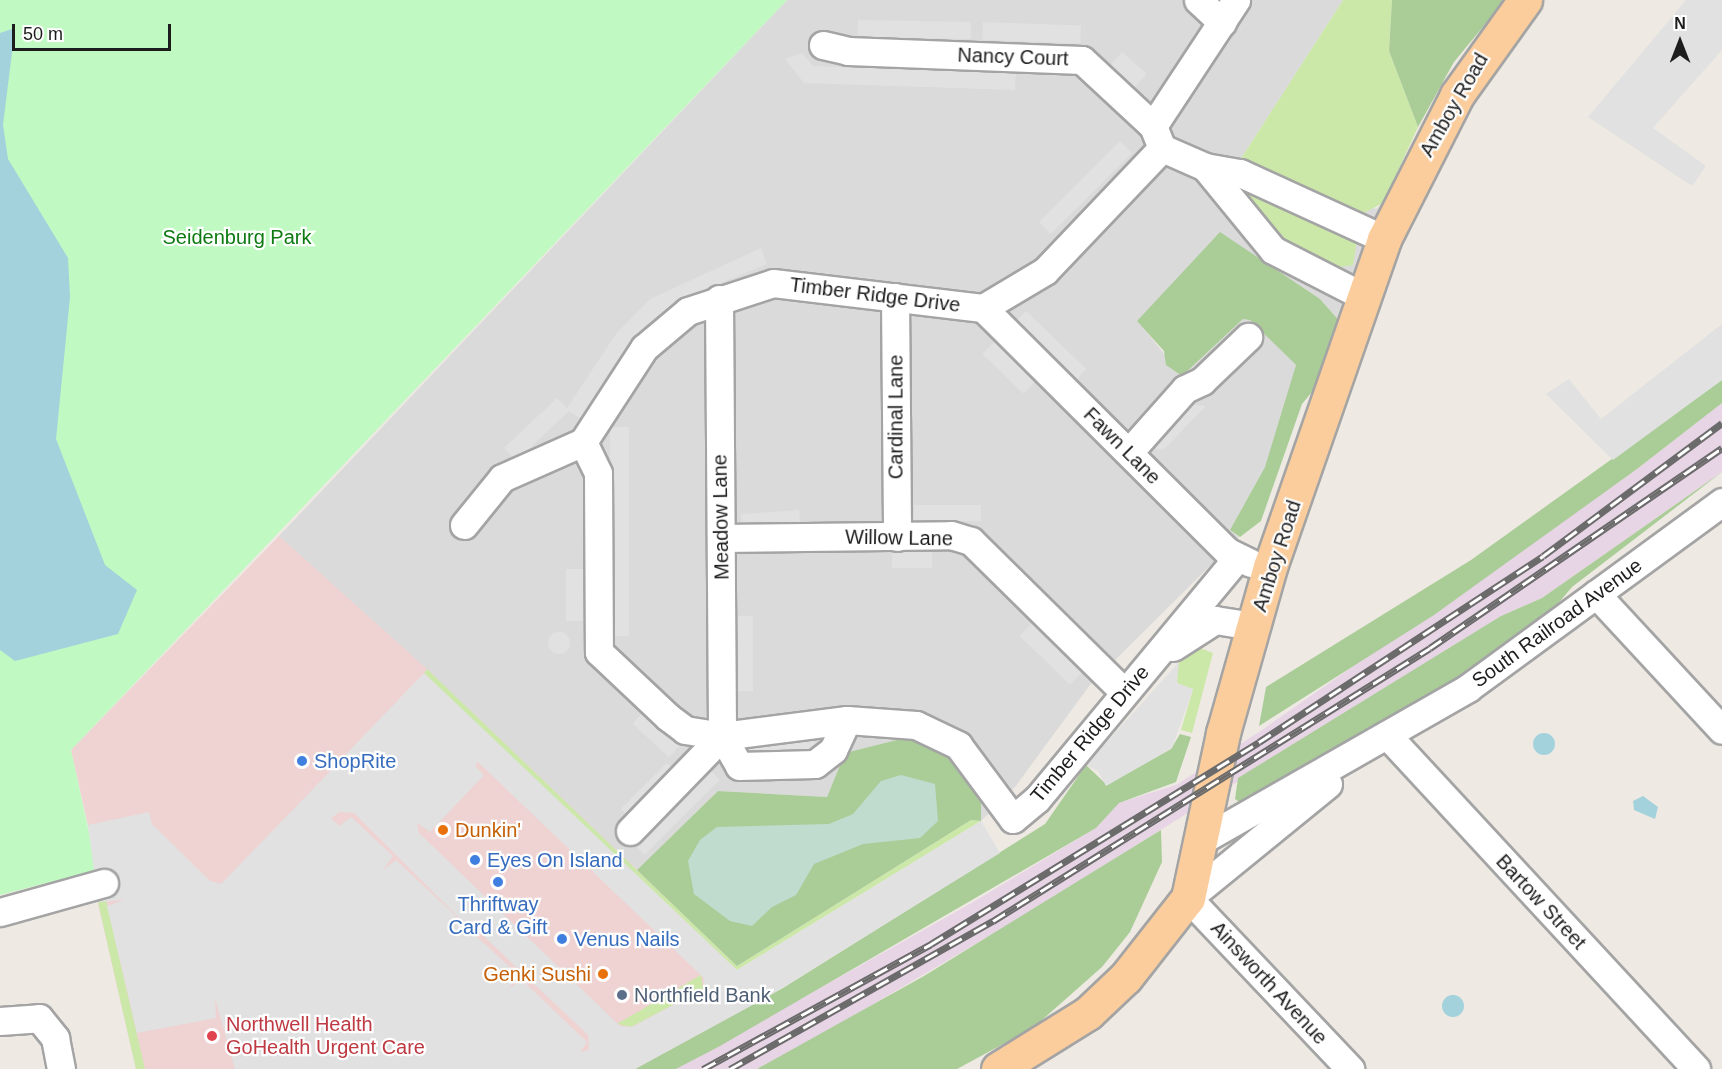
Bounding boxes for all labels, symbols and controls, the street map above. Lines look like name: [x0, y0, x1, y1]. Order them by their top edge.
scale bar: [15, 12, 174, 50]
north arrow: [1650, 12, 1710, 72]
text: N: [1674, 15, 1686, 32]
text: 50 m: [23, 24, 63, 44]
street label: Nancy Court: [957, 43, 1069, 71]
street label: Amboy Road: [1415, 49, 1493, 161]
park label: Seidenburg Park: [163, 225, 311, 249]
street label: Timber Ridge Drive: [788, 273, 962, 317]
street label: Cardinal Lane: [884, 355, 908, 479]
street label: Fawn Lane: [1079, 403, 1165, 489]
street label: Meadow Lane: [708, 454, 734, 580]
street label: Amboy Road: [1248, 497, 1306, 615]
street label: Willow Lane: [845, 525, 953, 551]
street label: South Railroad Avenue: [1467, 553, 1647, 693]
street label: Timber Ridge Drive: [1026, 661, 1154, 807]
place label: ShopRite: [314, 749, 396, 773]
marker: ShopRite: [295, 754, 309, 768]
place label: Dunkin': [455, 818, 521, 842]
marker: Dunkin': [436, 823, 450, 837]
place label: Eyes On Island: [487, 848, 623, 872]
street label: Bartow Street: [1491, 850, 1591, 954]
marker: Eyes On Island: [468, 853, 482, 867]
marker: Thriftway Card & Gift: [491, 875, 505, 889]
place label: Thriftway Card & Gift: [449, 892, 547, 939]
street label: Ainsworth Avenue: [1205, 916, 1333, 1050]
place label: Venus Nails: [574, 927, 680, 951]
marker: Venus Nails: [555, 932, 569, 946]
place label: Genki Sushi: [483, 962, 591, 986]
marker: Genki Sushi: [596, 967, 610, 981]
place label: Northfield Bank: [634, 983, 771, 1007]
marker: Northfield Bank: [615, 988, 629, 1002]
place label: Northwell Health GoHealth Urgent Care: [226, 1012, 425, 1059]
marker: Northwell Health GoHealth Urgent Care: [203, 1027, 221, 1045]

